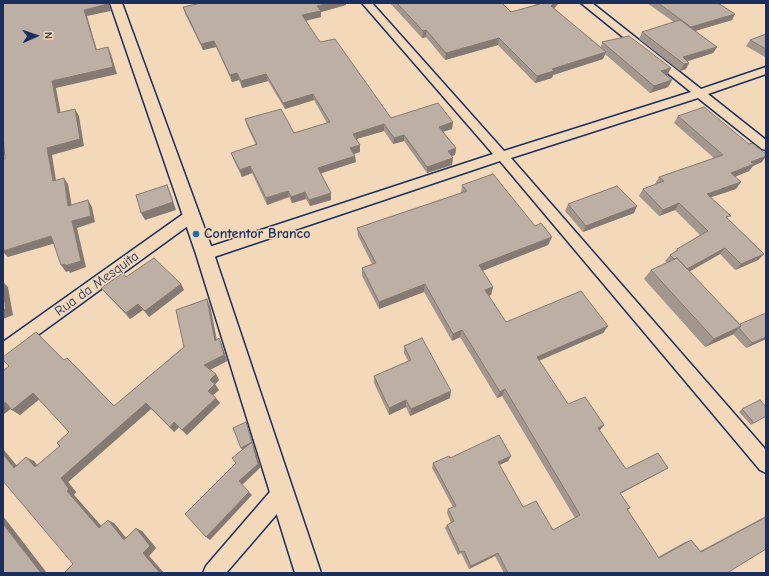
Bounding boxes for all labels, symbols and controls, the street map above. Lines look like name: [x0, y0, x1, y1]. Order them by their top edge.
north arrow: [16, 16, 56, 56]
text: N: [42, 32, 55, 39]
place label: Contentor Branco: [204, 226, 310, 242]
marker: Contentor Branco: [191, 229, 201, 239]
street label: Rua da Mesquita: [52, 248, 142, 320]

